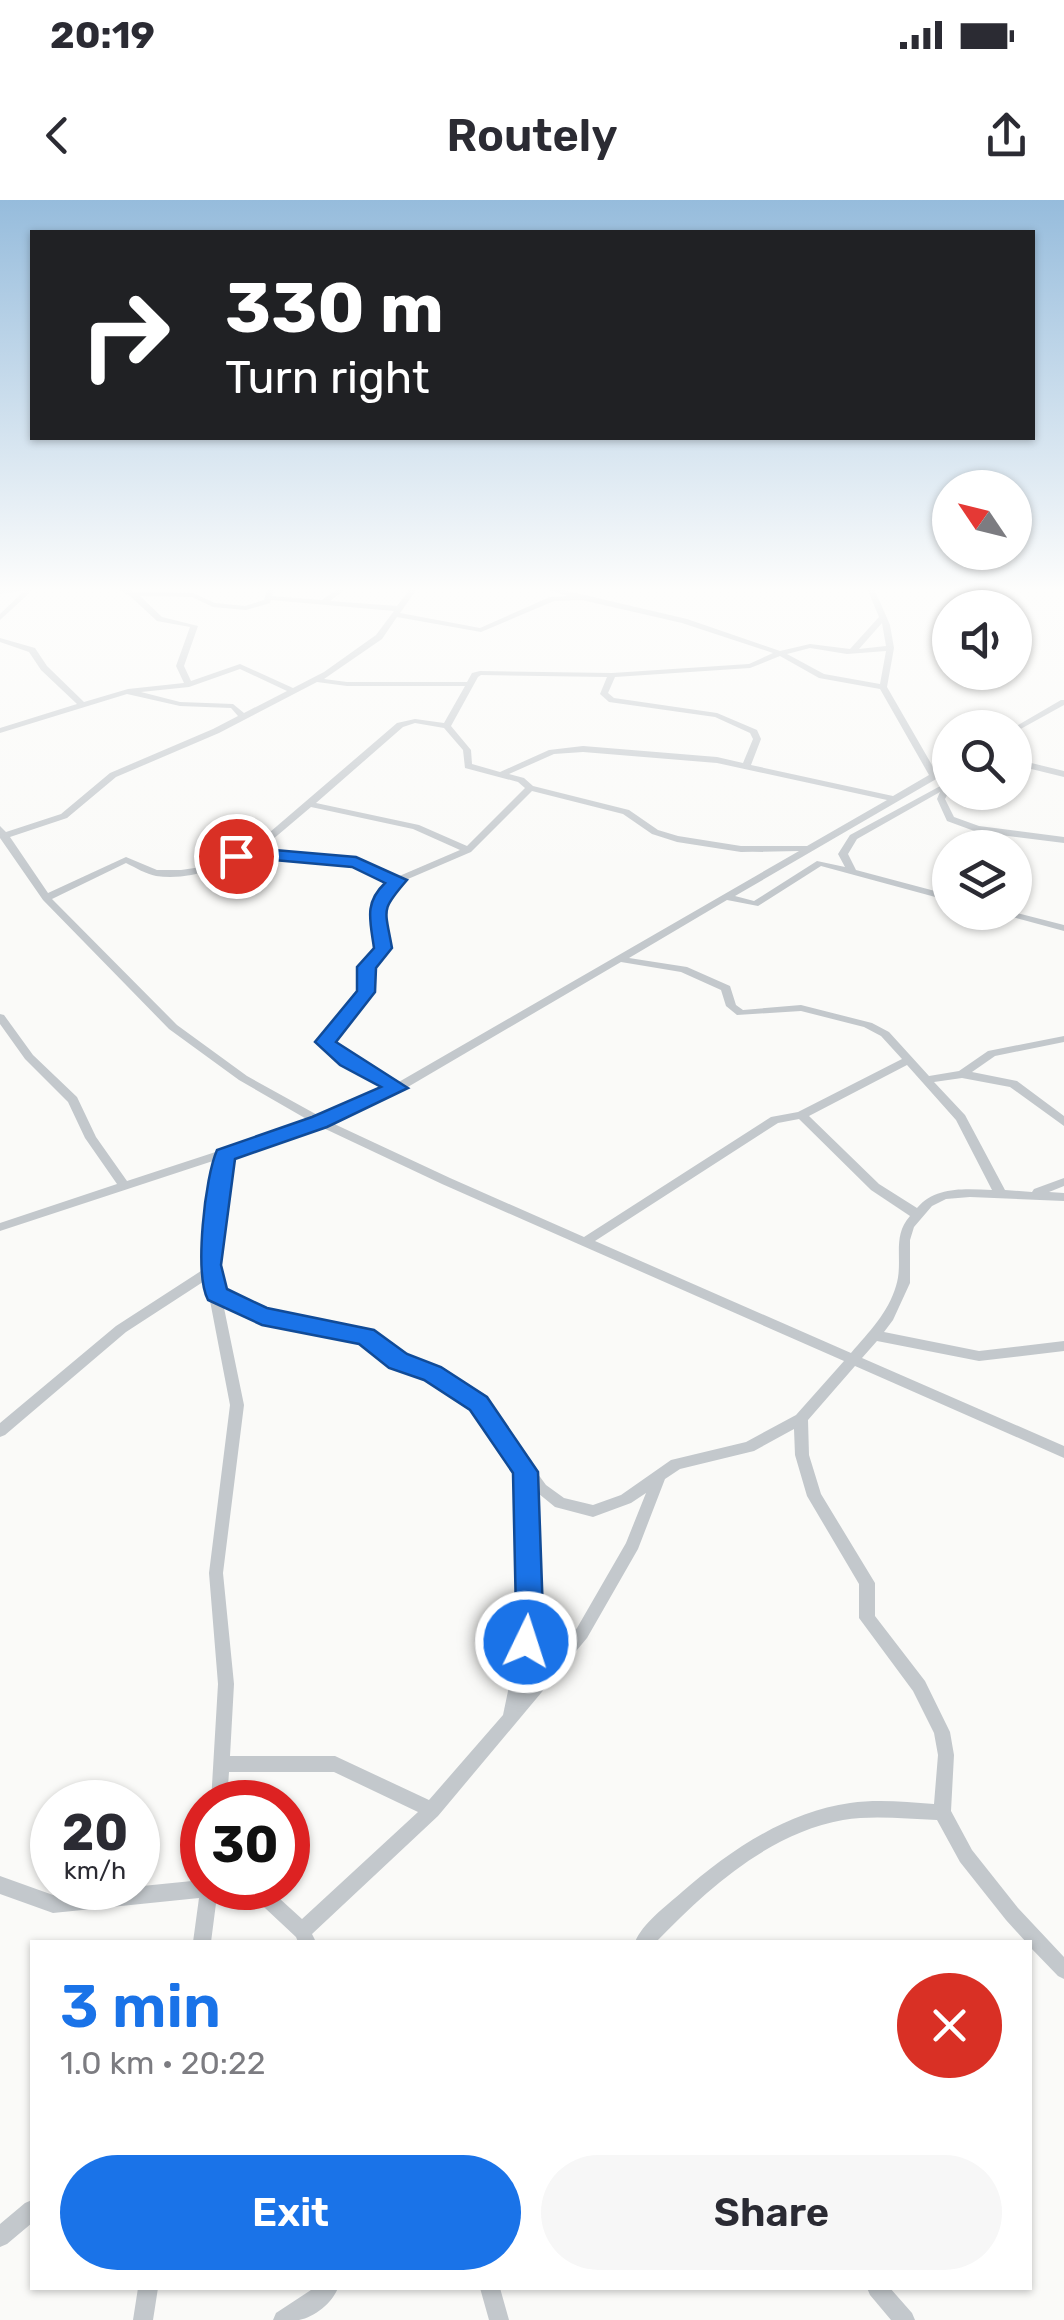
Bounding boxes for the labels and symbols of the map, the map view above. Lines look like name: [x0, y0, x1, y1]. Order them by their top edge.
north arrow: [932, 470, 1032, 570]
pin: [194, 814, 279, 899]
position arrow: [474, 1590, 578, 1694]
speed limit sign: 30: [180, 1780, 310, 1910]

